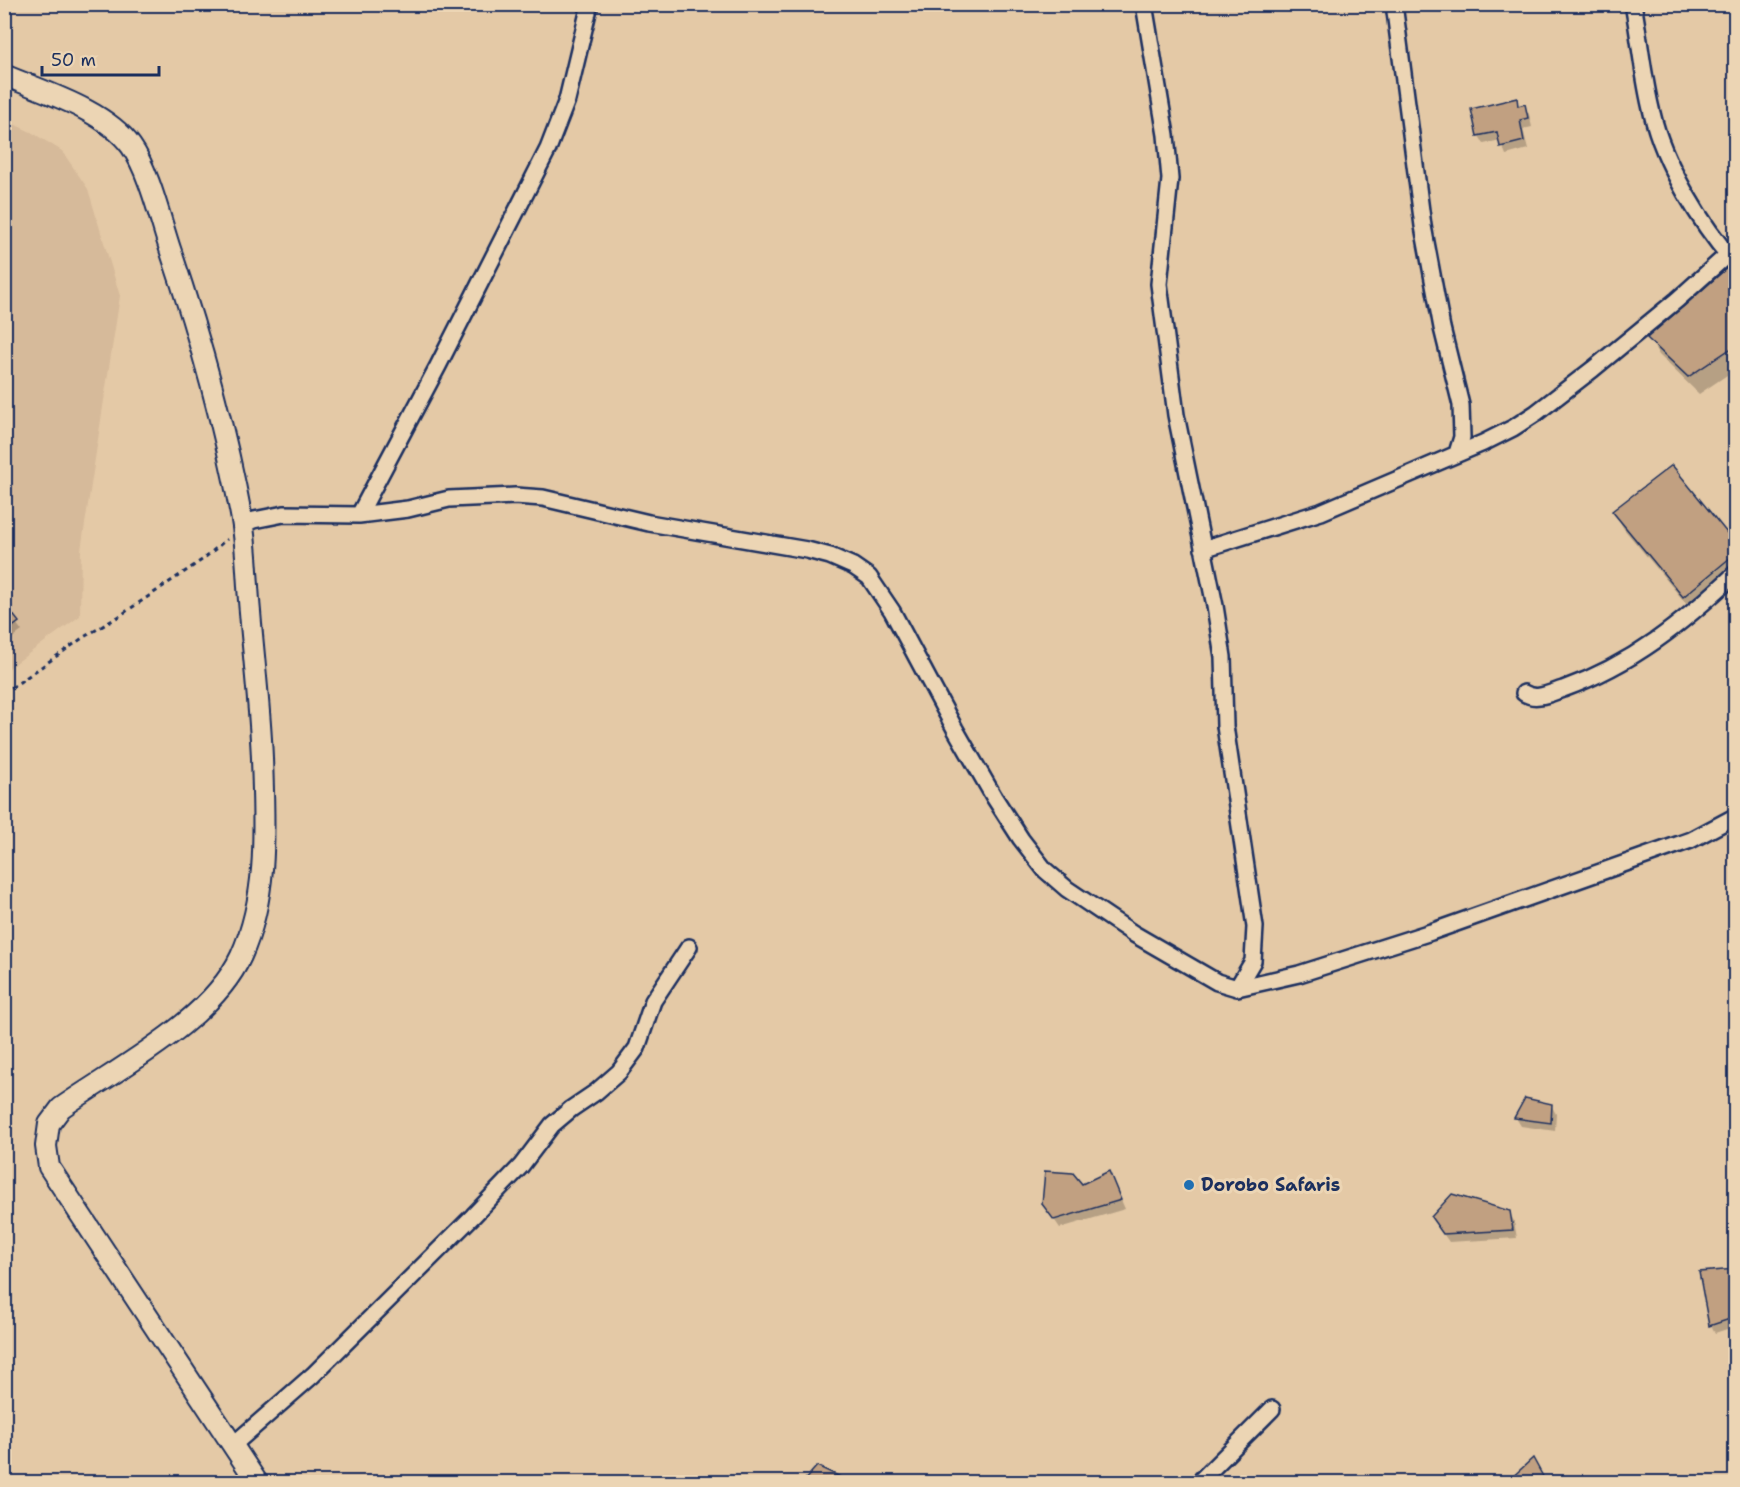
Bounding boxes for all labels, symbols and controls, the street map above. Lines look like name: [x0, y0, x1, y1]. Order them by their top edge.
scale bar: [42, 39, 159, 77]
text: 50 m: [51, 48, 96, 72]
place label: Dorobo Safaris: [1201, 1173, 1340, 1197]
marker: Dorobo Safaris: [1182, 1178, 1196, 1192]

